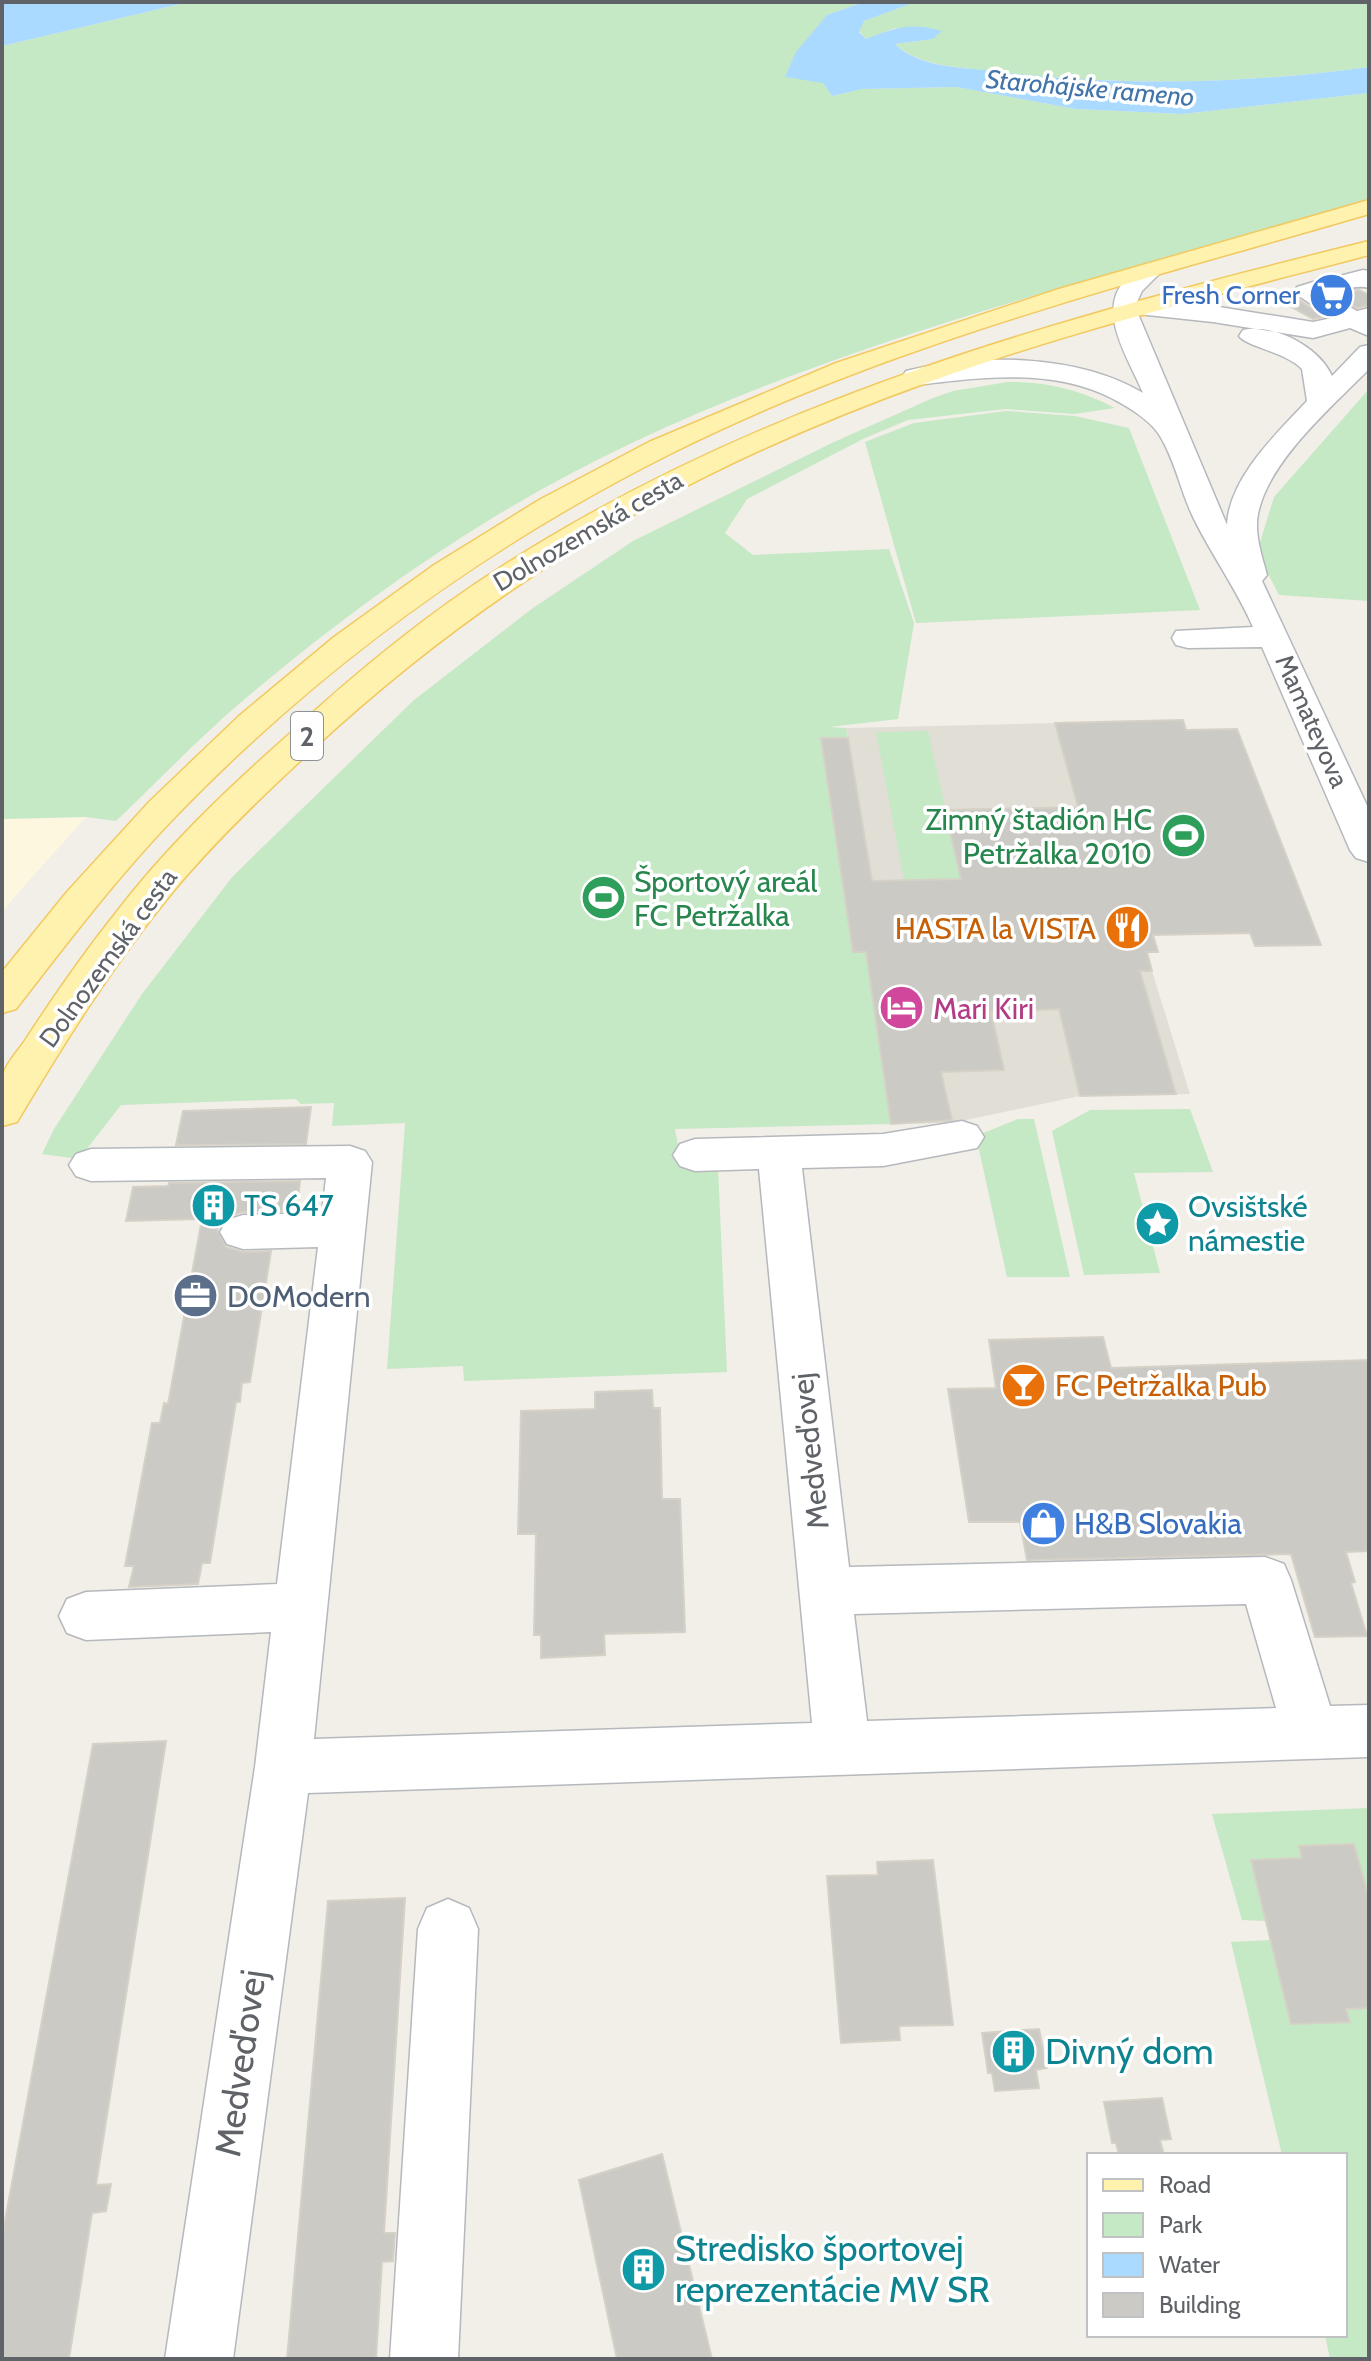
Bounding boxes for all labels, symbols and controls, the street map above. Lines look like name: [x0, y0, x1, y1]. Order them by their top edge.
water label: Starohájske rameno: [985, 63, 1195, 113]
supermarket icon: Fresh Corner: [1307, 271, 1355, 319]
place label: Fresh Corner: [1161, 279, 1301, 311]
street label: Dolnozemská cesta: [488, 464, 689, 598]
street label: Mamateyova: [1268, 649, 1356, 793]
road number: 2: [291, 712, 323, 760]
place label: Zimný štadión HC Petržalka 2010: [925, 801, 1152, 872]
sports icon: Zimný štadión HC Petržalka 2010: [1159, 812, 1207, 860]
street label: Dolnozemská cesta: [32, 862, 184, 1054]
place label: Športový areál FC Petržalka: [634, 863, 817, 934]
sports icon: Športový areál FC Petržalka: [579, 874, 627, 922]
restaurant icon: HASTA la VISTA: [1103, 904, 1151, 952]
place label: HASTA la VISTA: [895, 910, 1097, 947]
hotel icon: Mari Kiri: [878, 984, 926, 1032]
place label: Mari Kiri: [933, 990, 1034, 1027]
building icon: TS 647: [189, 1181, 237, 1229]
place label: TS 647: [244, 1187, 334, 1224]
place label: Ovsištské námestie: [1188, 1188, 1308, 1259]
place icon: Ovsištské námestie: [1133, 1199, 1181, 1247]
office icon: DOModern: [172, 1272, 220, 1320]
place label: DOModern: [227, 1278, 371, 1315]
bar icon: FC Petržalka Pub: [1000, 1361, 1048, 1409]
place label: FC Petržalka Pub: [1055, 1367, 1267, 1404]
street label: Medveďovej: [783, 1371, 837, 1531]
shop icon: H&B Slovakia: [1019, 1499, 1067, 1547]
place label: H&B Slovakia: [1074, 1505, 1242, 1542]
street label: Medveďovej: [205, 1967, 275, 2159]
building icon: Divný dom: [990, 2027, 1038, 2075]
place label: Divný dom: [1045, 2029, 1214, 2073]
legend: [1087, 2153, 1347, 2337]
text: Road: [1159, 2170, 1211, 2199]
text: Park: [1159, 2210, 1202, 2239]
place label: Stredisko športovej reprezentácie MV SR: [675, 2226, 990, 2311]
building icon: Stredisko športovej reprezentácie MV SR: [620, 2245, 668, 2293]
text: Water: [1159, 2250, 1220, 2279]
text: Building: [1159, 2290, 1241, 2319]

